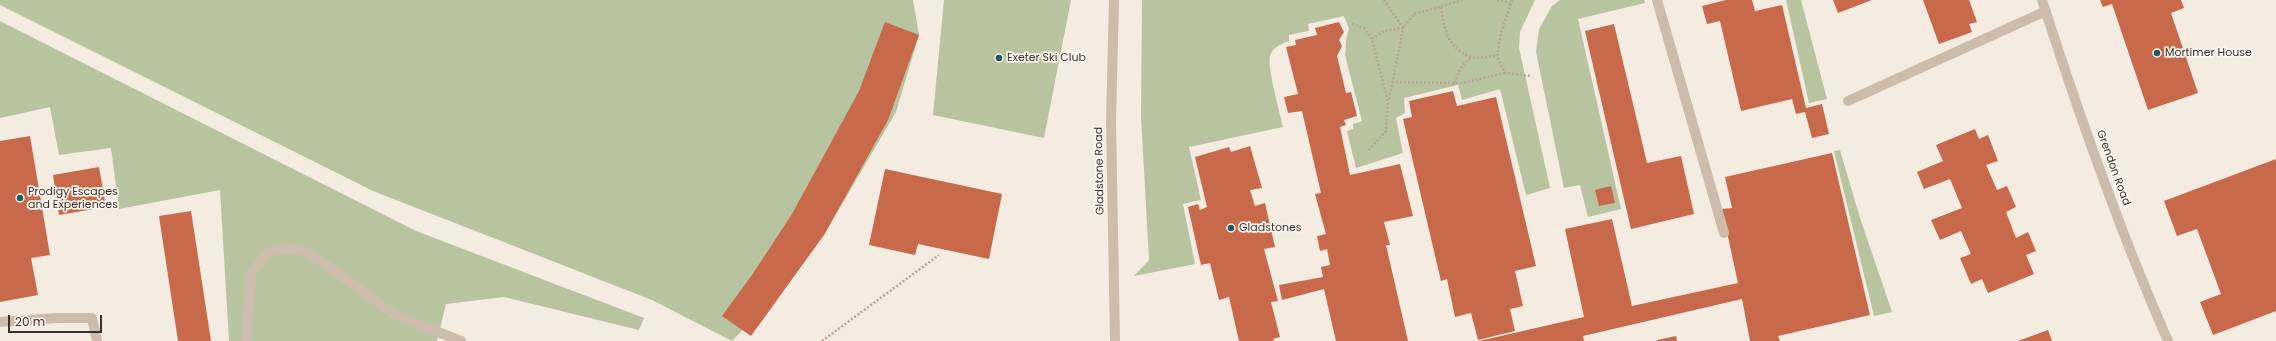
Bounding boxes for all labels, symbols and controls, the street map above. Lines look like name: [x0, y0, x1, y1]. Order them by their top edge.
place label: Mortimer House: [2165, 46, 2252, 60]
marker: Mortimer House: [2152, 48, 2162, 58]
place label: Exeter Ski Club: [1007, 51, 1086, 65]
marker: Exeter Ski Club: [994, 53, 1004, 63]
street label: Gladstone Road: [1093, 127, 1107, 215]
street label: Grendon Road: [2093, 128, 2133, 208]
place label: Prodigy Escapes and Experiences: [28, 185, 118, 211]
marker: Prodigy Escapes and Experiences: [15, 193, 25, 203]
place label: Gladstones: [1239, 221, 1302, 235]
marker: Gladstones: [1226, 223, 1236, 233]
scale bar: [10, 307, 104, 333]
text: 20 m: [15, 313, 45, 330]

